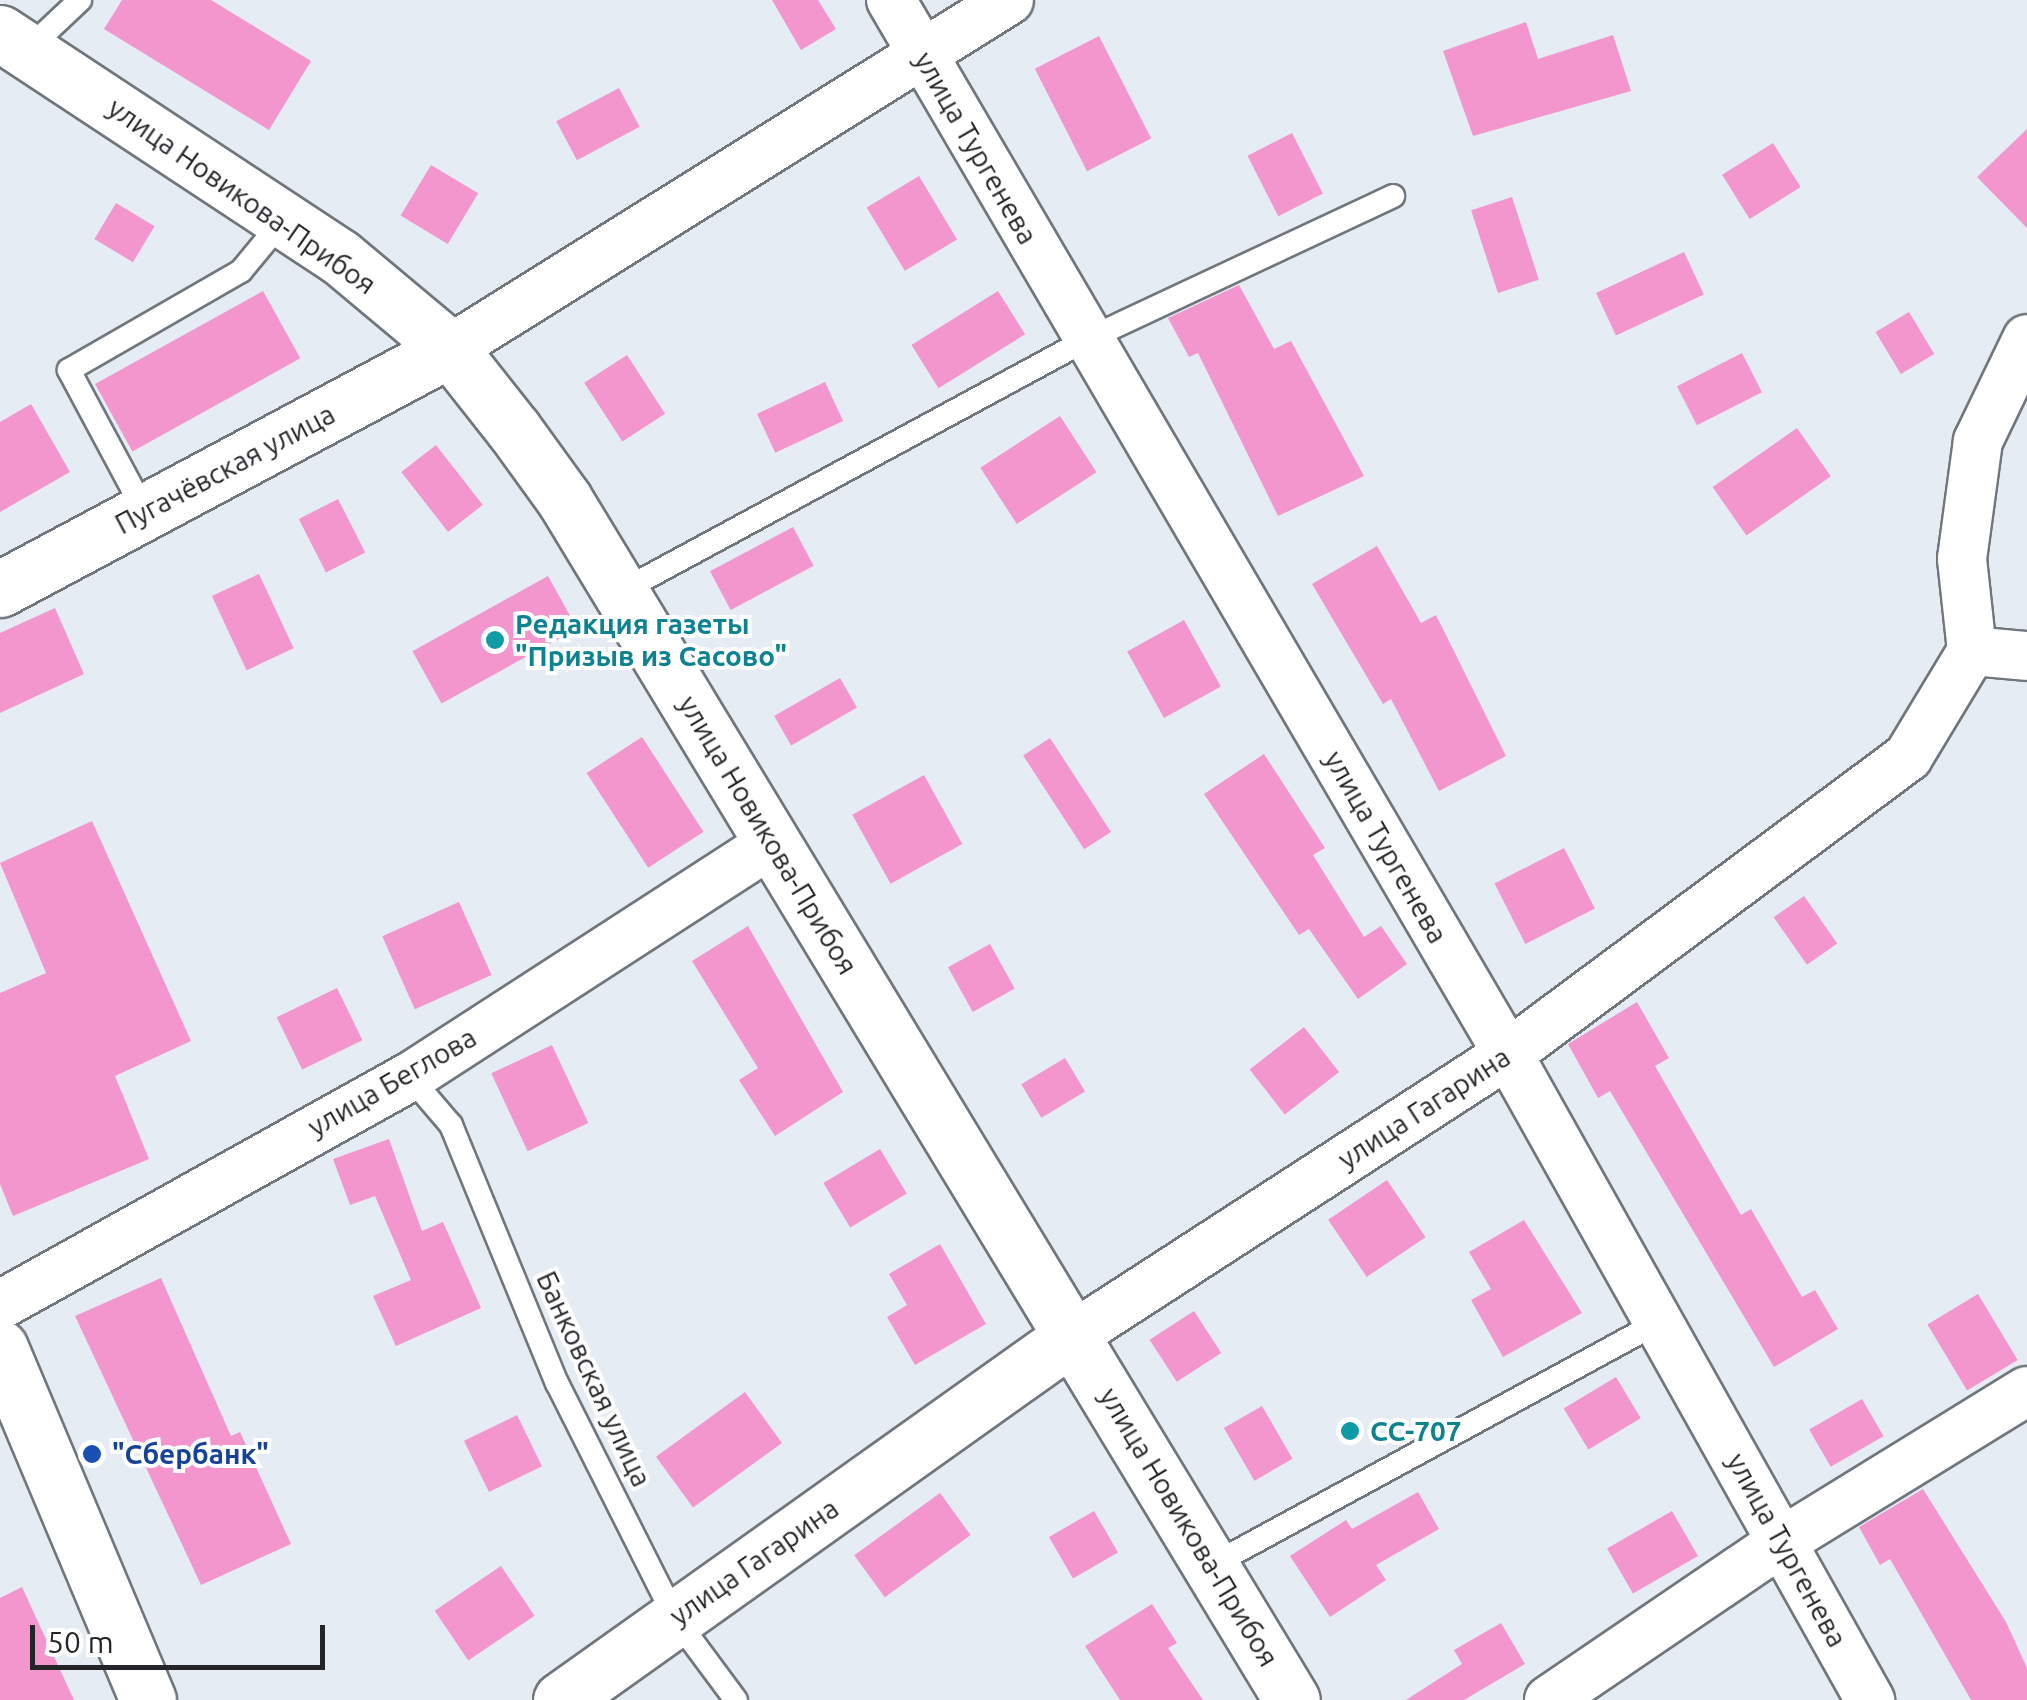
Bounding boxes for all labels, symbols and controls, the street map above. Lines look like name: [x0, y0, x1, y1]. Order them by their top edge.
street label: улица Тургенева: [907, 46, 1045, 250]
street label: улица Новикова-Прибоя: [102, 91, 382, 301]
street label: Пугачёвская улица: [109, 397, 341, 541]
place label: Редакция газеты "Призыв из Сасово": [515, 607, 787, 673]
marker: Редакция газеты "Призыв из Сасово": [484, 629, 506, 651]
street label: улица Новикова-Прибоя: [671, 689, 865, 981]
street label: улица Тургенева: [1317, 745, 1455, 949]
street label: улица Беглова: [302, 1020, 482, 1144]
street label: улица Гагарина: [1332, 1040, 1516, 1176]
street label: Банковская улица: [529, 1266, 659, 1492]
street label: улица Новикова-Прибоя: [1092, 1381, 1286, 1673]
place label: СС-707: [1370, 1414, 1462, 1448]
marker: СС-707: [1339, 1420, 1361, 1442]
place label: "Сбербанк": [112, 1437, 269, 1471]
marker: "Сбербанк": [81, 1443, 103, 1465]
street label: улица Тургенева: [1720, 1447, 1854, 1653]
street label: улица Гагарина: [663, 1491, 845, 1633]
scale bar: [35, 1605, 330, 1667]
text: 50 m: [47, 1625, 114, 1659]

